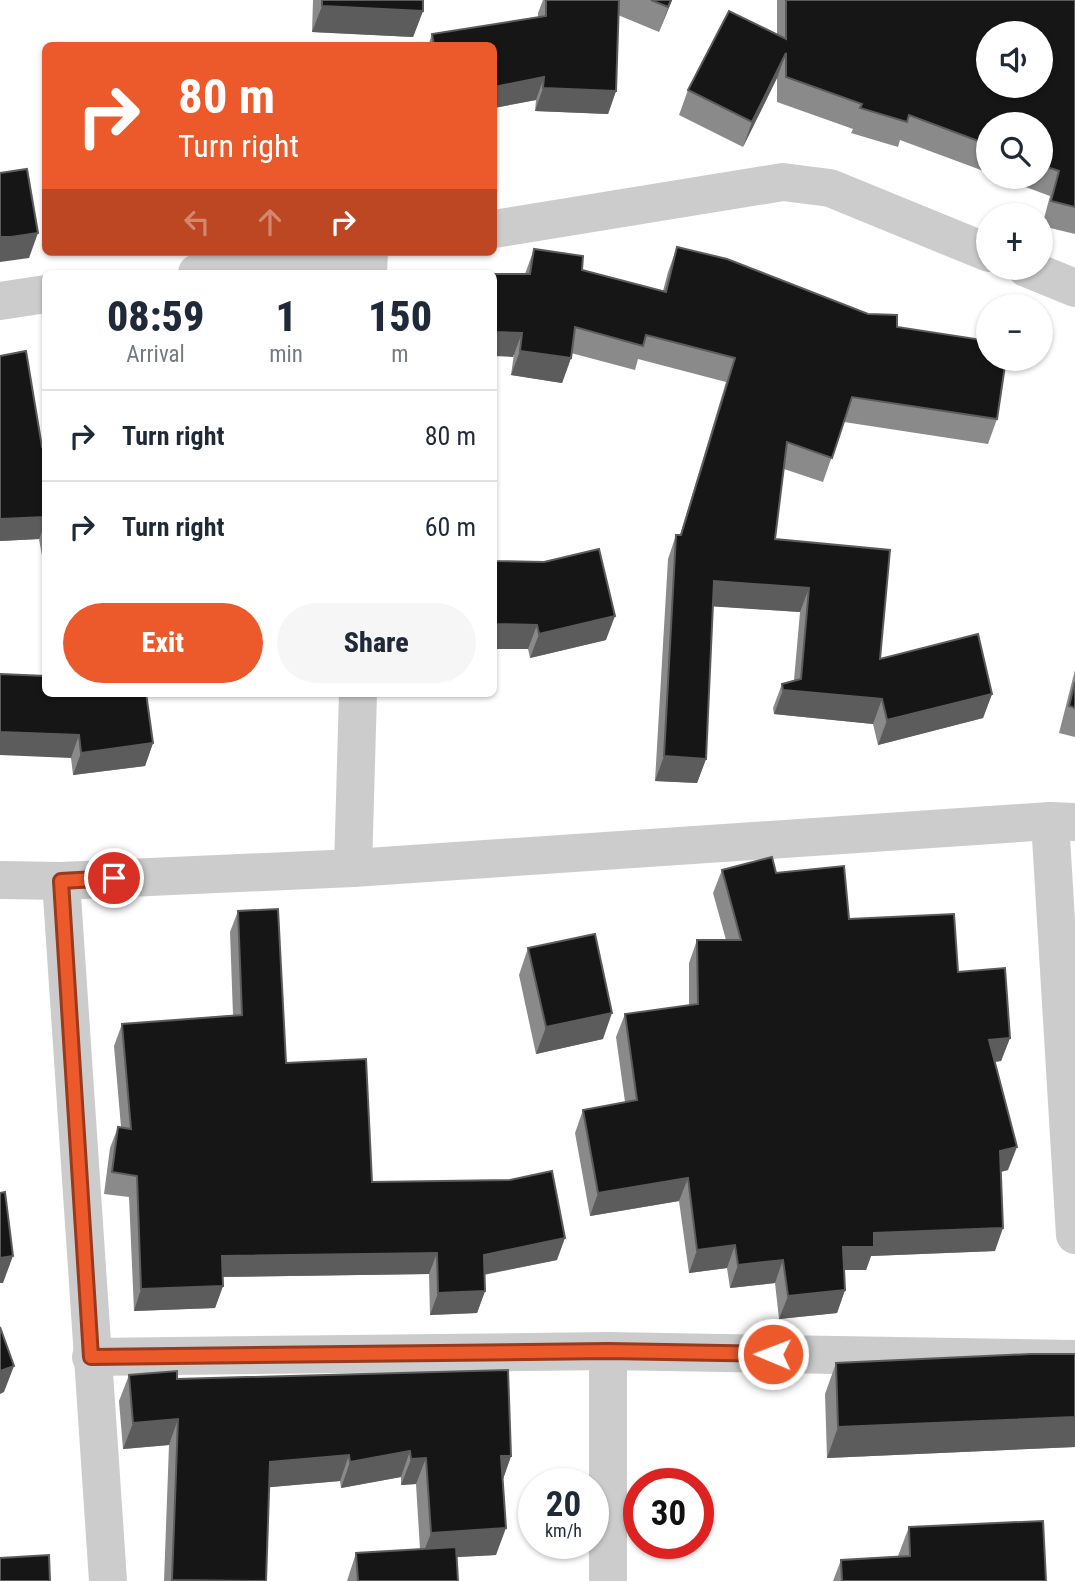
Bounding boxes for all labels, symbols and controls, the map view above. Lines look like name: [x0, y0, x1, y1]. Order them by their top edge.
map controls: [976, 21, 1053, 371]
button: sound: [976, 21, 1053, 98]
text: 80 m: [178, 68, 275, 125]
icon: right: [63, 70, 154, 161]
button: search: [976, 112, 1053, 189]
text: Turn right: [178, 127, 299, 165]
icon: left: [178, 203, 216, 241]
icon: ahead: [251, 203, 289, 241]
icon: right: [324, 203, 362, 241]
button: +: [976, 203, 1053, 280]
text: 08:59: [107, 292, 204, 341]
text: 1: [275, 292, 297, 341]
text: 150: [368, 292, 432, 341]
button: −: [976, 294, 1053, 371]
text: Arrival: [126, 341, 185, 368]
text: min: [269, 341, 303, 368]
text: m: [391, 341, 409, 368]
icon: right: [63, 417, 101, 455]
text: Turn right: [122, 421, 224, 451]
text: 80 m: [425, 421, 476, 451]
icon: right: [63, 508, 101, 546]
text: Turn right: [122, 512, 224, 542]
text: 60 m: [425, 512, 476, 542]
button: Exit: [63, 603, 263, 683]
button: Share: [277, 603, 476, 683]
pin: [84, 848, 144, 908]
icon: arrive: [95, 859, 133, 897]
position arrow: [736, 1317, 810, 1391]
speed limit sign: 30: [623, 1468, 714, 1559]
text: 20: [546, 1484, 581, 1525]
text: km/h: [545, 1520, 582, 1541]

